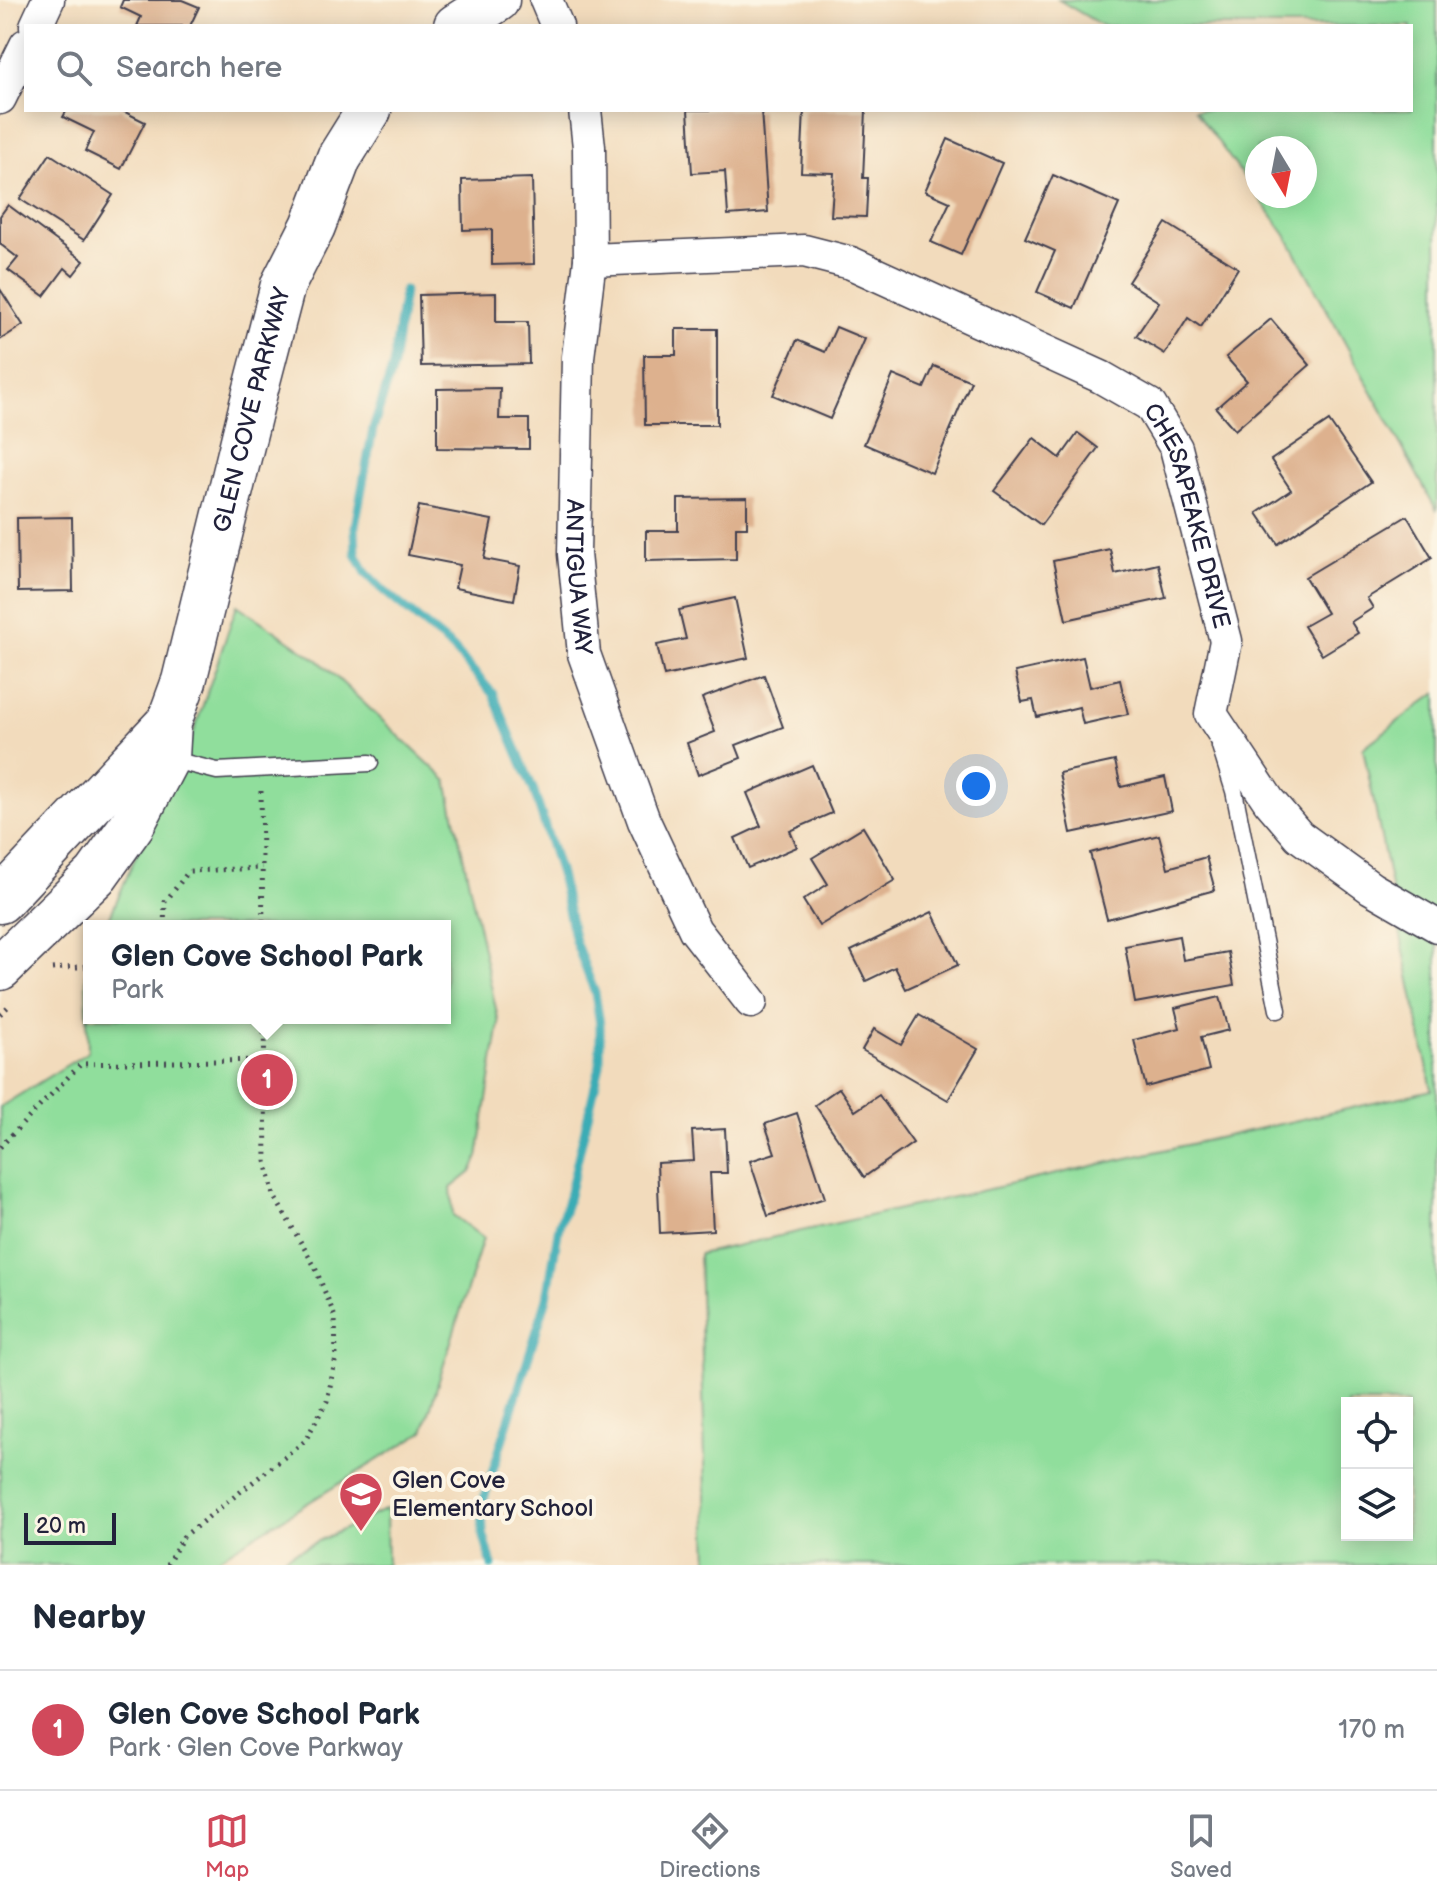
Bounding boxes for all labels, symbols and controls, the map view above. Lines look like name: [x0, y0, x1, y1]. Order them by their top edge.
search box: [24, 24, 1413, 112]
icon: search: [52, 46, 96, 90]
text: Search here: [116, 50, 282, 86]
north arrow: [1245, 136, 1317, 208]
street label: GLEN COVE PARKWAY: [207, 283, 297, 535]
street label: CHESAPEAKE DRIVE: [1137, 398, 1236, 632]
street label: ANTIGUA WAY: [559, 499, 598, 657]
your location: [956, 766, 996, 806]
popup: [83, 920, 451, 1024]
text: Glen Cove School Park: [111, 939, 423, 975]
text: Park: [111, 975, 163, 1006]
pin: 1: [241, 1050, 293, 1110]
map controls: [1341, 1397, 1413, 1541]
button: locate: [1341, 1397, 1413, 1469]
place label: Glen Cove Elementary School: [392, 1466, 593, 1523]
button: layers: [1341, 1469, 1413, 1541]
school or university icon: Glen Cove Elementary School: [337, 1470, 385, 1533]
scale bar: [24, 1509, 116, 1545]
text: 20 m: [36, 1513, 86, 1540]
text: Nearby: [32, 1597, 146, 1638]
text: Glen Cove School Park: [108, 1697, 420, 1733]
text: 1: [53, 1715, 63, 1746]
text: 170 m: [1338, 1715, 1405, 1746]
text: Park · Glen Cove Parkway: [108, 1733, 403, 1764]
tab: Map: [205, 1809, 249, 1884]
tab: Directions: [659, 1809, 760, 1884]
tab: Saved: [1170, 1809, 1232, 1884]

